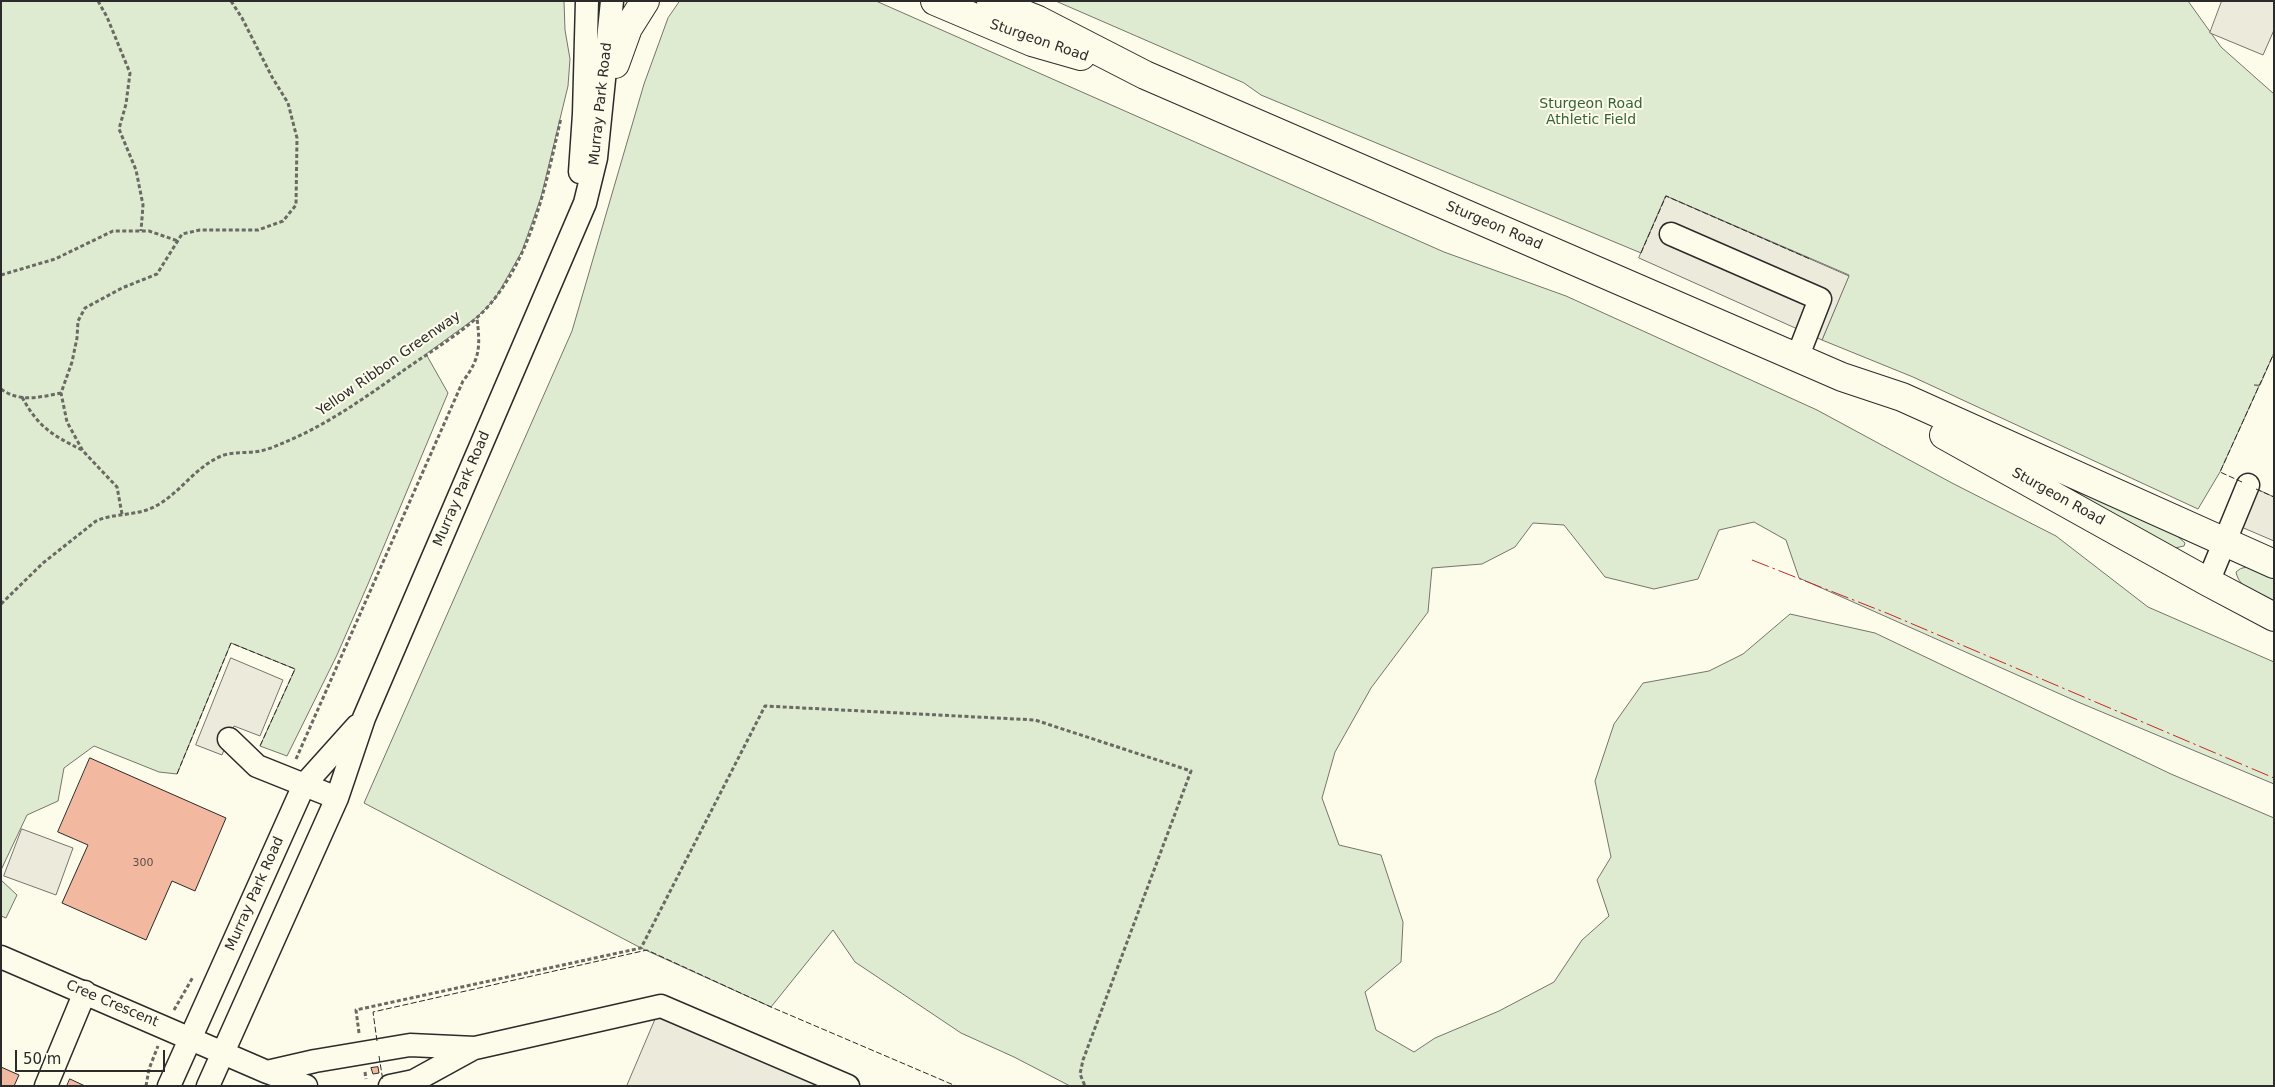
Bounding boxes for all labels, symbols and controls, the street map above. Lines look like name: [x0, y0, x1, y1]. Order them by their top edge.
street label: Sturgeon Road: [987, 16, 1091, 66]
street label: Murray Park Road: [586, 42, 616, 166]
park label: Sturgeon Road Athletic Field: [1539, 96, 1643, 128]
street label: Sturgeon Road: [1443, 198, 1545, 254]
street label: Yellow Ribbon Greenway: [314, 308, 464, 420]
street label: Murray Park Road: [430, 429, 494, 549]
street label: Sturgeon Road: [2009, 465, 2107, 529]
street label: Murray Park Road: [222, 834, 288, 954]
house number: 300: [133, 856, 153, 870]
street label: Cree Crescent: [63, 977, 161, 1031]
scale bar: [18, 1040, 168, 1072]
text: 50 m: [23, 1050, 61, 1068]

